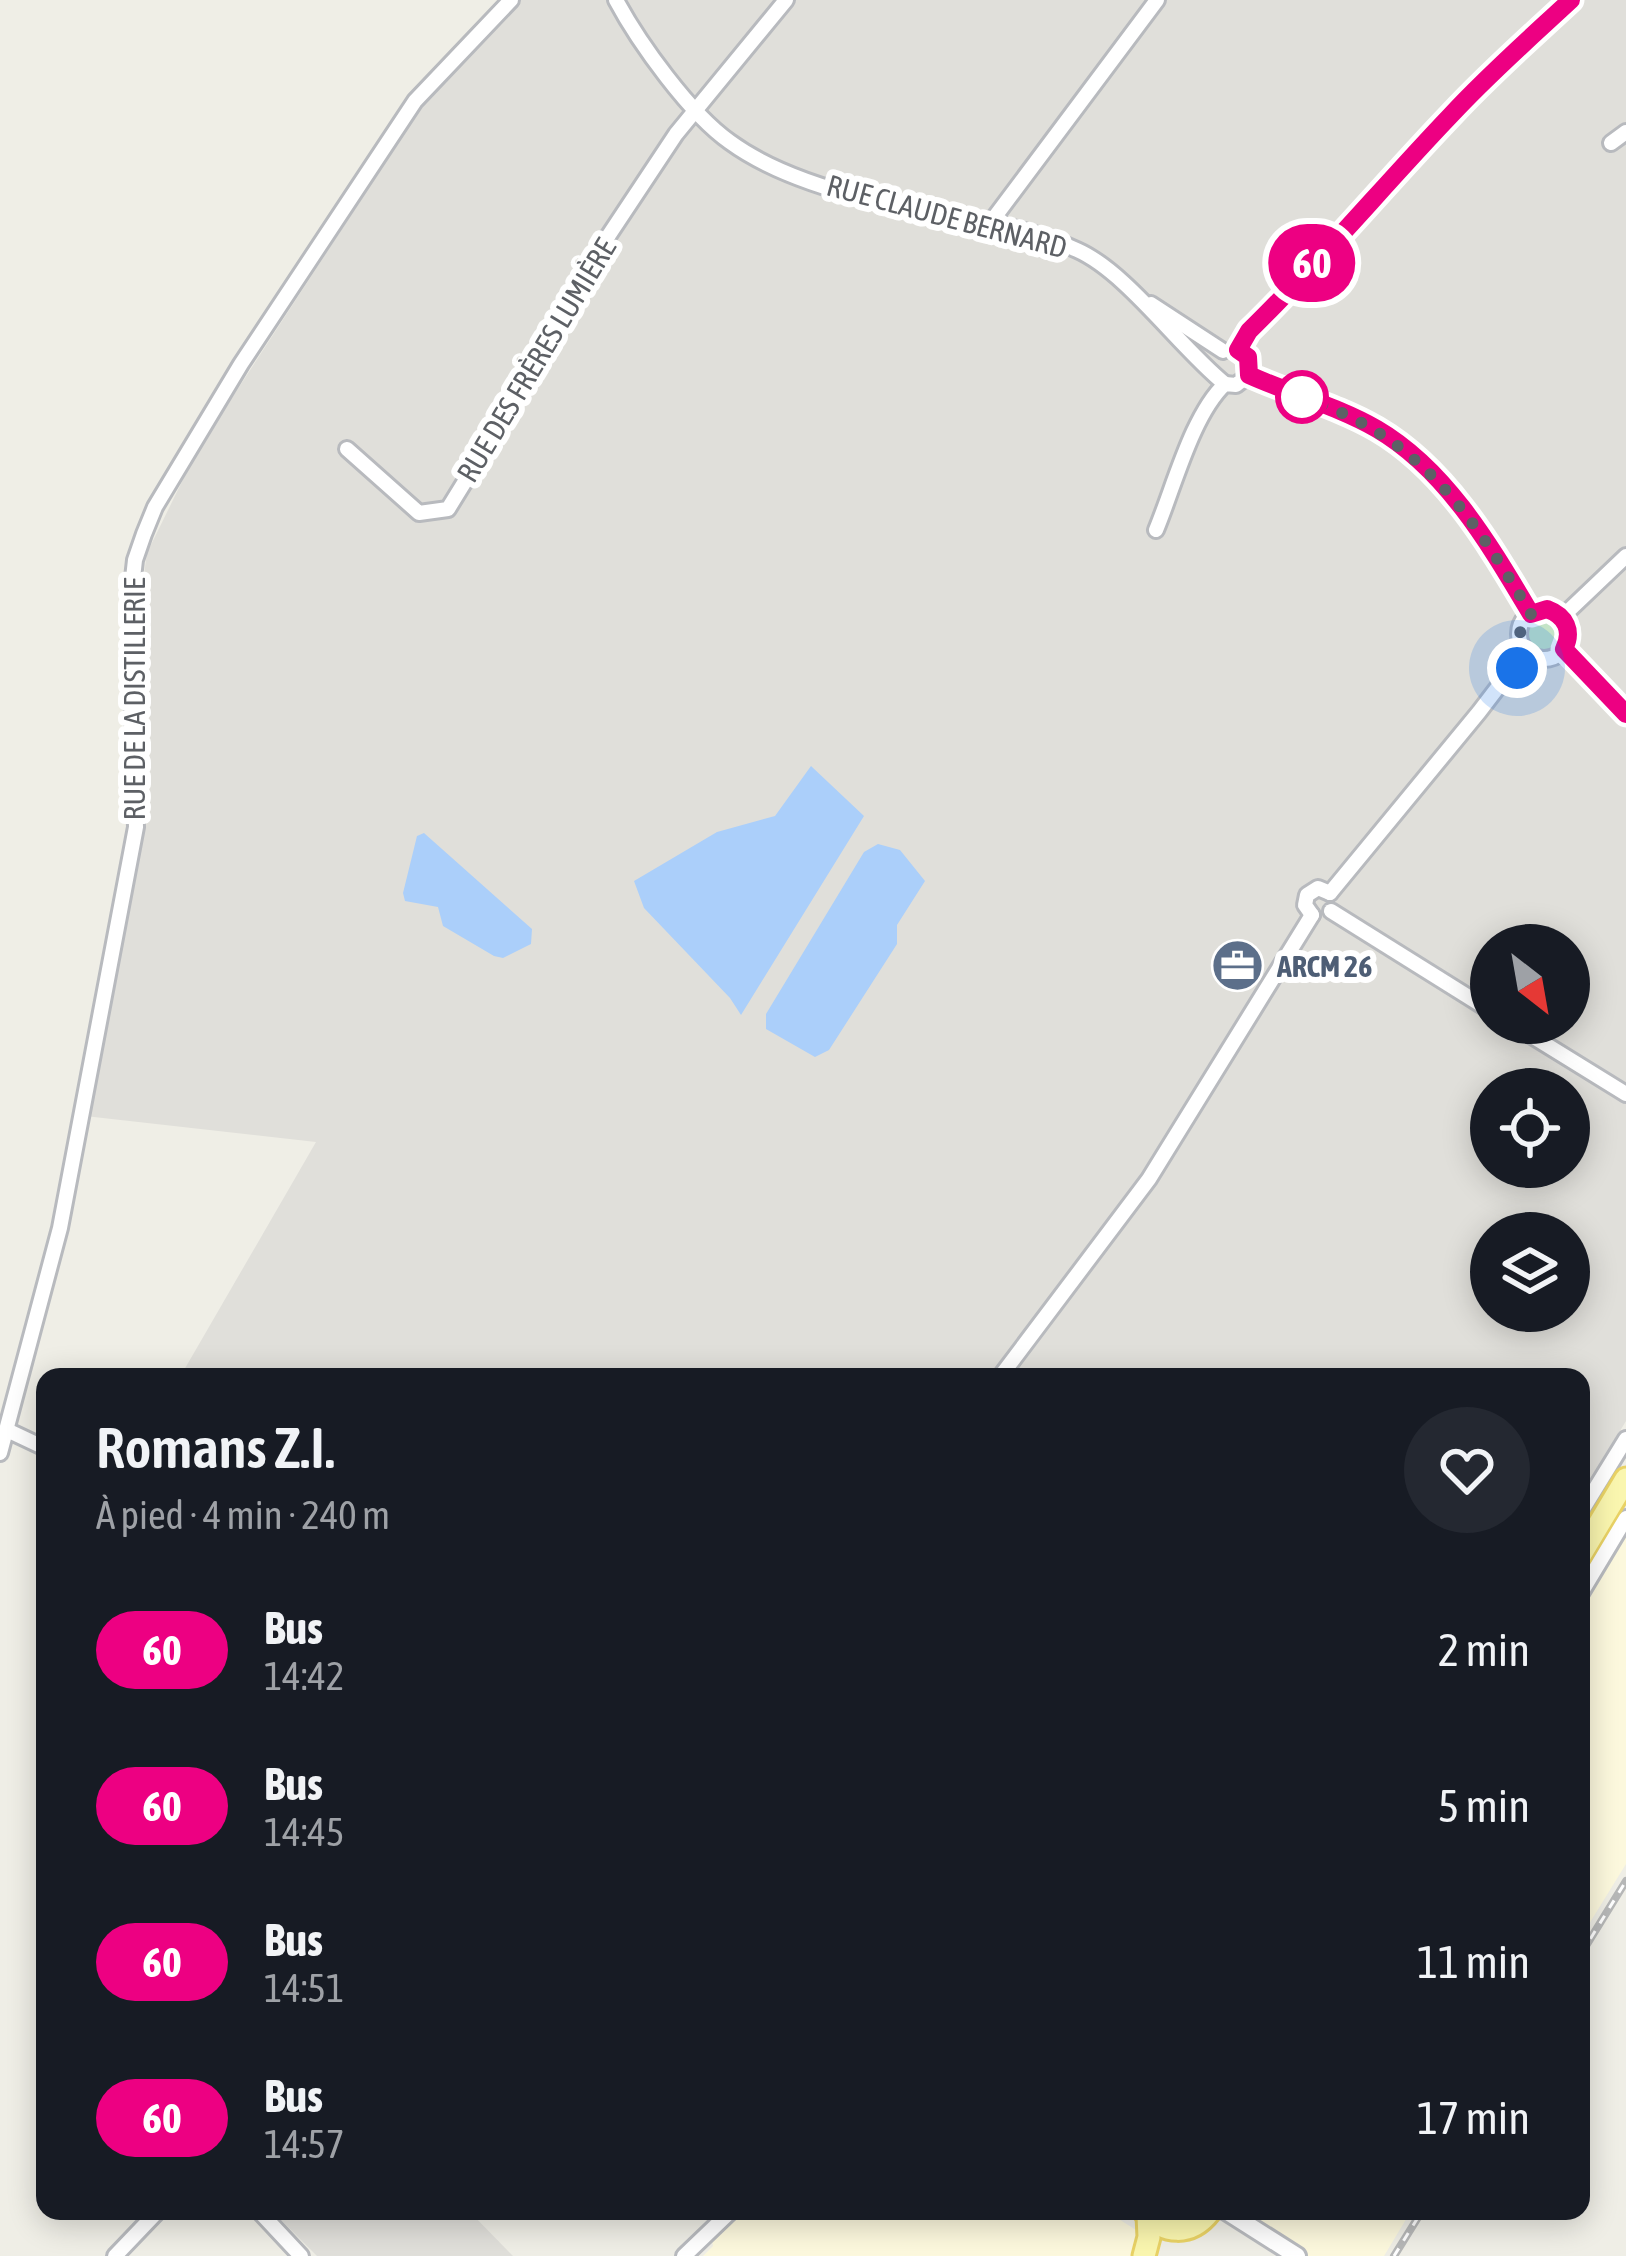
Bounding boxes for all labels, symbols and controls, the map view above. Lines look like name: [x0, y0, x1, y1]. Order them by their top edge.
street label: RUE CLAUDE BERNARD: [823, 168, 1071, 264]
line badge: 60: [1258, 224, 1366, 302]
street label: RUE DES FRÈRES LUMIÈRE: [450, 232, 622, 488]
text: 60: [1292, 239, 1332, 287]
unlabelled marker: [1277, 372, 1327, 422]
street label: RUE DE LA DISTILLERIE: [117, 577, 151, 821]
your location: [1487, 638, 1547, 698]
north arrow: [1470, 924, 1590, 1044]
map controls: [1470, 924, 1590, 1332]
office icon: ARCM 26: [1210, 938, 1266, 994]
place label: ARCM 26: [1276, 949, 1372, 983]
button: locate: [1470, 1068, 1590, 1188]
button: layers: [1470, 1212, 1590, 1332]
button: heart: [1404, 1407, 1530, 1533]
text: Romans Z.I.: [96, 1415, 335, 1480]
text: À pied · 4 min · 240 m: [96, 1493, 390, 1537]
text: Bus: [264, 1602, 323, 1654]
text: 2 min: [1438, 1624, 1530, 1676]
text: 60: [142, 1626, 182, 1674]
text: 14:42: [264, 1654, 344, 1698]
text: Bus: [264, 1758, 323, 1810]
text: 5 min: [1438, 1780, 1530, 1832]
text: 60: [142, 1782, 182, 1830]
text: 14:45: [264, 1810, 344, 1854]
text: Bus: [264, 1914, 323, 1966]
text: 11 min: [1417, 1936, 1530, 1988]
text: 60: [142, 1938, 182, 1986]
text: 14:51: [264, 1966, 344, 2010]
text: Bus: [264, 2070, 323, 2122]
text: 17 min: [1417, 2092, 1530, 2144]
text: 60: [142, 2094, 182, 2142]
text: 14:57: [264, 2122, 344, 2166]

